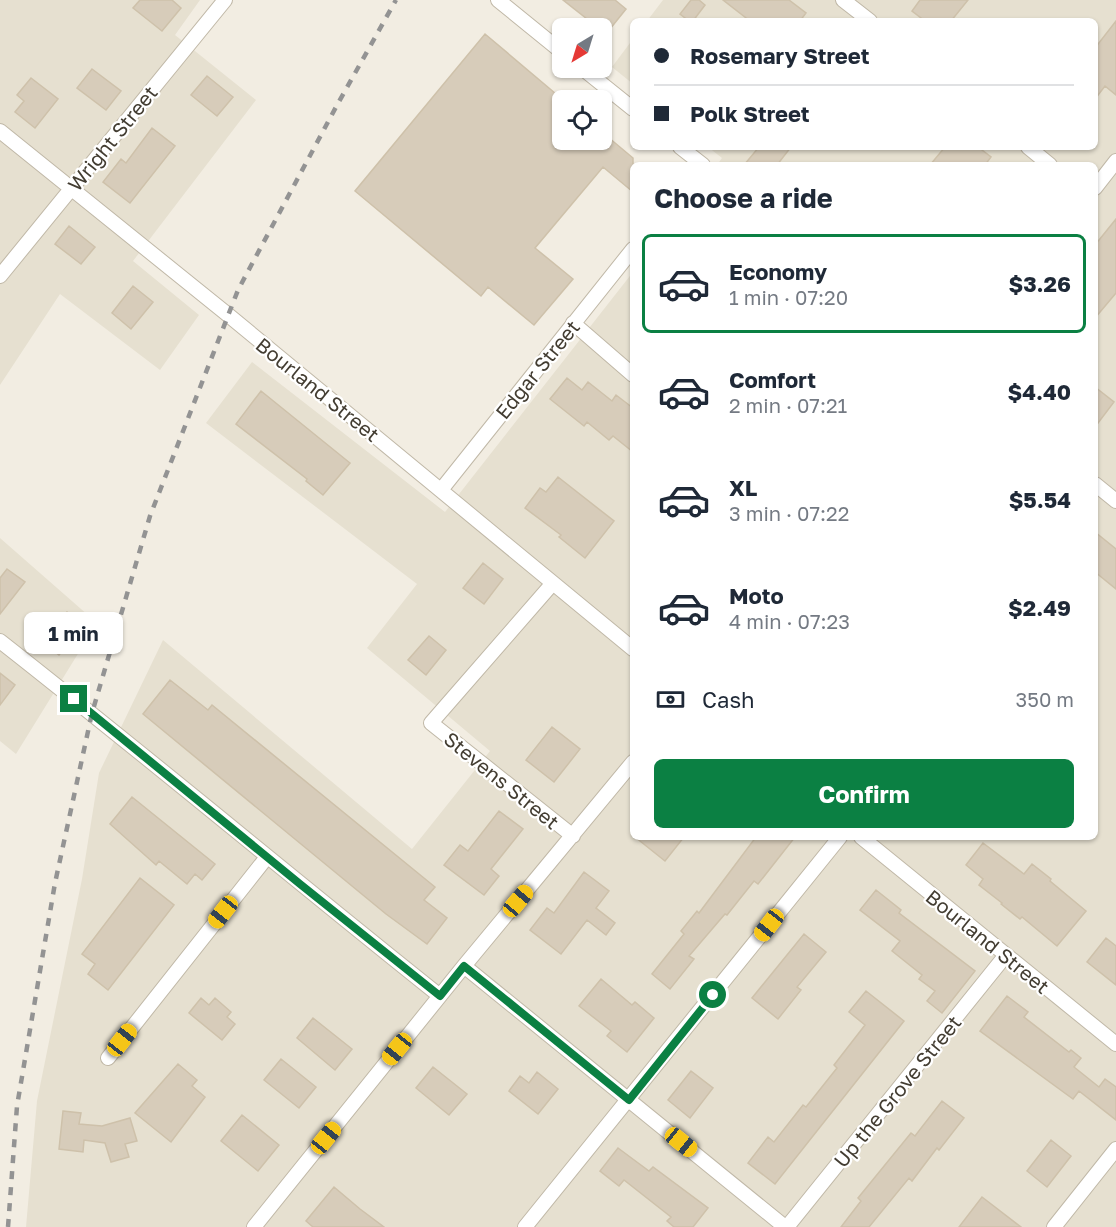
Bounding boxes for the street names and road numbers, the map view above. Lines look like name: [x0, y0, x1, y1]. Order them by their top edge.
street label: Wright Street: [62, 80, 162, 196]
street label: Edgar Street: [490, 315, 584, 423]
street label: Bourland Street: [251, 332, 385, 446]
street label: Stevens Street: [440, 726, 564, 834]
street label: Bourland Street: [921, 884, 1055, 998]
street label: Up the Grove Street: [828, 1010, 966, 1172]

